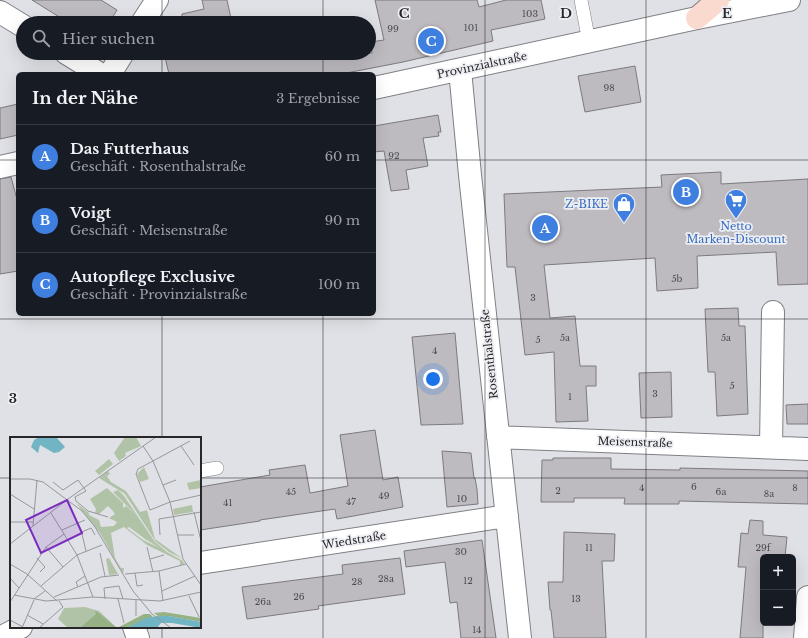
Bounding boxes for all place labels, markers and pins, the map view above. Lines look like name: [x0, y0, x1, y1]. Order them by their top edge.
pin: C: [418, 26, 444, 56]
pin: B: [673, 177, 699, 207]
supermarket icon: Netto Marken-Discount: [723, 187, 749, 220]
shop icon: Z-BIKE: [611, 191, 637, 224]
place label: Z-BIKE: [565, 197, 608, 211]
pin: A: [532, 213, 558, 243]
place label: Netto Marken-Discount: [686, 219, 786, 246]

